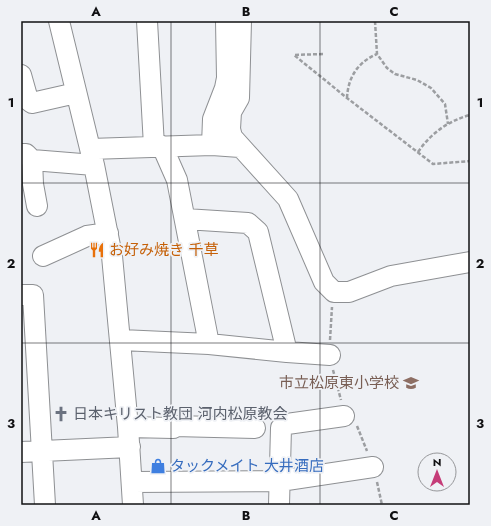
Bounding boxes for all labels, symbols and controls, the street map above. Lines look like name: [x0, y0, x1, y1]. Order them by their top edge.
text: A: [90, 2, 101, 21]
text: B: [242, 2, 251, 21]
text: C: [389, 2, 399, 21]
text: 1: [8, 93, 14, 112]
text: 1: [477, 93, 483, 112]
place label: お好み焼き 千草: [109, 239, 219, 261]
restaurant icon: お好み焼き 千草: [88, 241, 106, 259]
text: 2: [7, 254, 15, 273]
text: 2: [476, 254, 484, 273]
place label: 市立松原東小学校: [279, 372, 399, 394]
school or university icon: 市立松原東小学校: [402, 374, 420, 392]
place label: 日本キリスト教団 河内松原教会: [73, 403, 288, 425]
church icon: 日本キリスト教団 河内松原教会: [52, 405, 70, 423]
text: 3: [7, 414, 15, 433]
text: 3: [476, 414, 484, 433]
north arrow: [417, 452, 457, 492]
text: N: [433, 454, 441, 470]
place label: タックメイト 大井酒店: [170, 455, 324, 477]
shop icon: タックメイト 大井酒店: [149, 457, 167, 475]
text: A: [90, 506, 101, 525]
text: B: [242, 506, 251, 525]
text: C: [389, 506, 399, 525]

